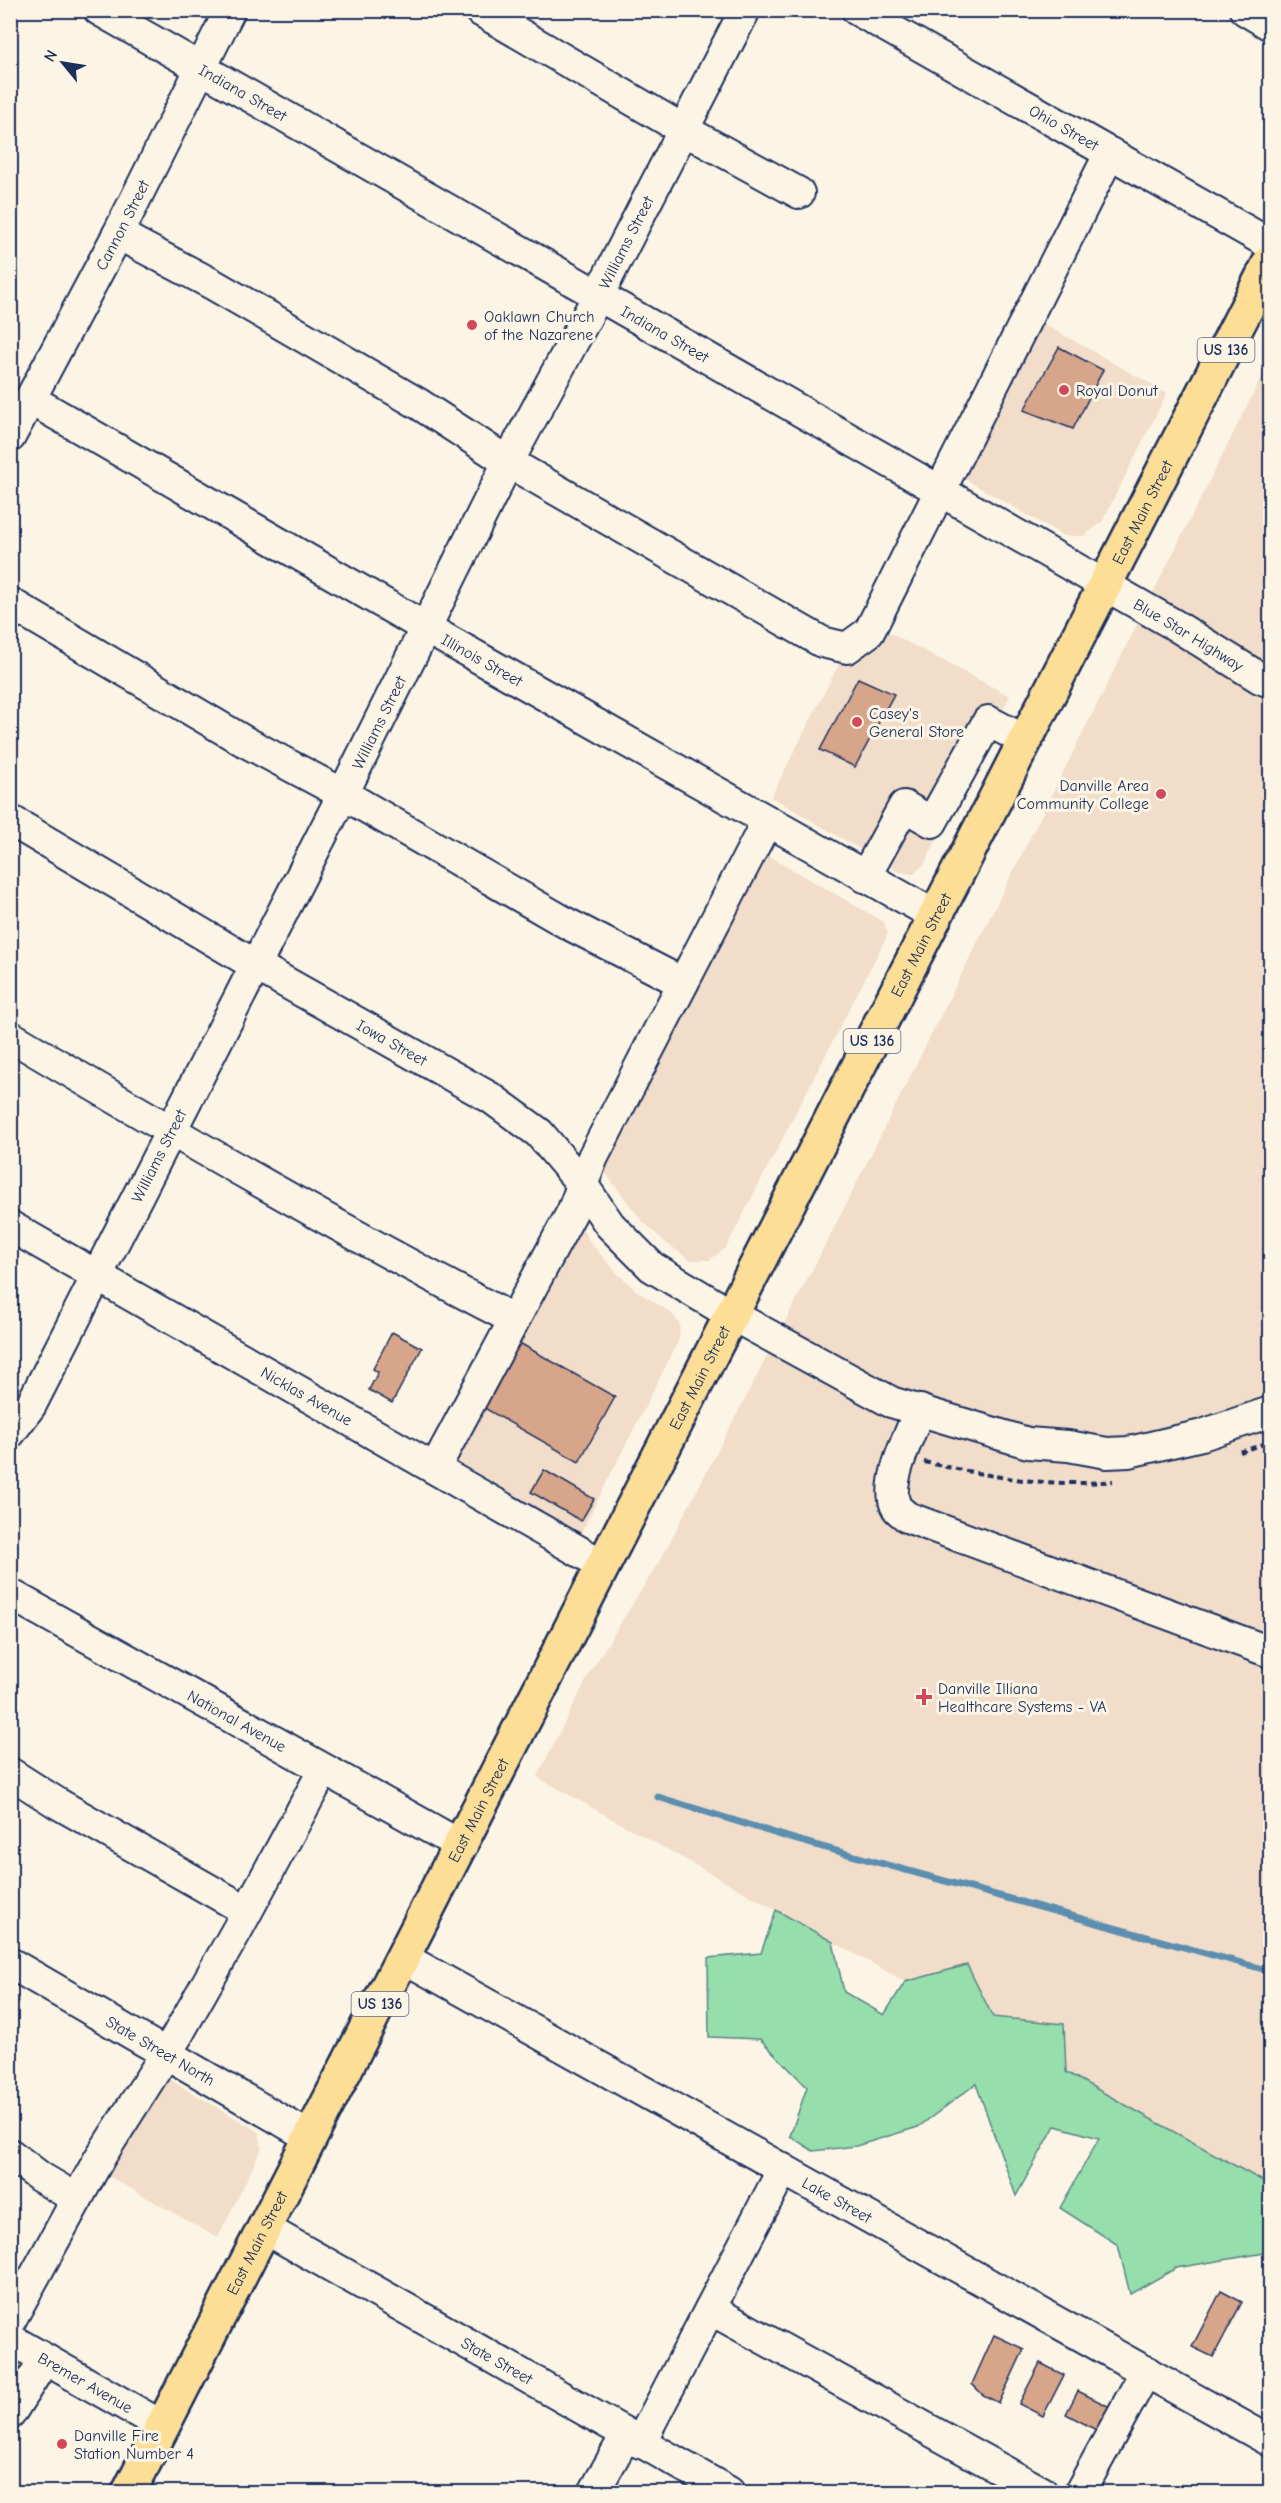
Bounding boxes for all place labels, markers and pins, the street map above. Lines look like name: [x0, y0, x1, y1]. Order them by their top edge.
place label: Oaklawn Church of the Nazarene: [484, 308, 595, 344]
marker: Oaklawn Church of the Nazarene: [465, 318, 479, 332]
place label: Royal Donut: [1076, 382, 1158, 400]
marker: Royal Donut: [1057, 383, 1071, 397]
place label: Casey's General Store: [869, 705, 964, 741]
marker: Casey's General Store: [850, 715, 864, 729]
place label: Danville Area Community College: [1017, 777, 1149, 813]
marker: Danville Area Community College: [1154, 787, 1168, 801]
place label: Danville Illiana Healthcare Systems - VA: [938, 1680, 1107, 1716]
marker: Danville Illiana Healthcare Systems - VA: [915, 1688, 933, 1706]
place label: Danville Fire Station Number 4: [74, 2427, 194, 2463]
marker: Danville Fire Station Number 4: [55, 2437, 69, 2451]

